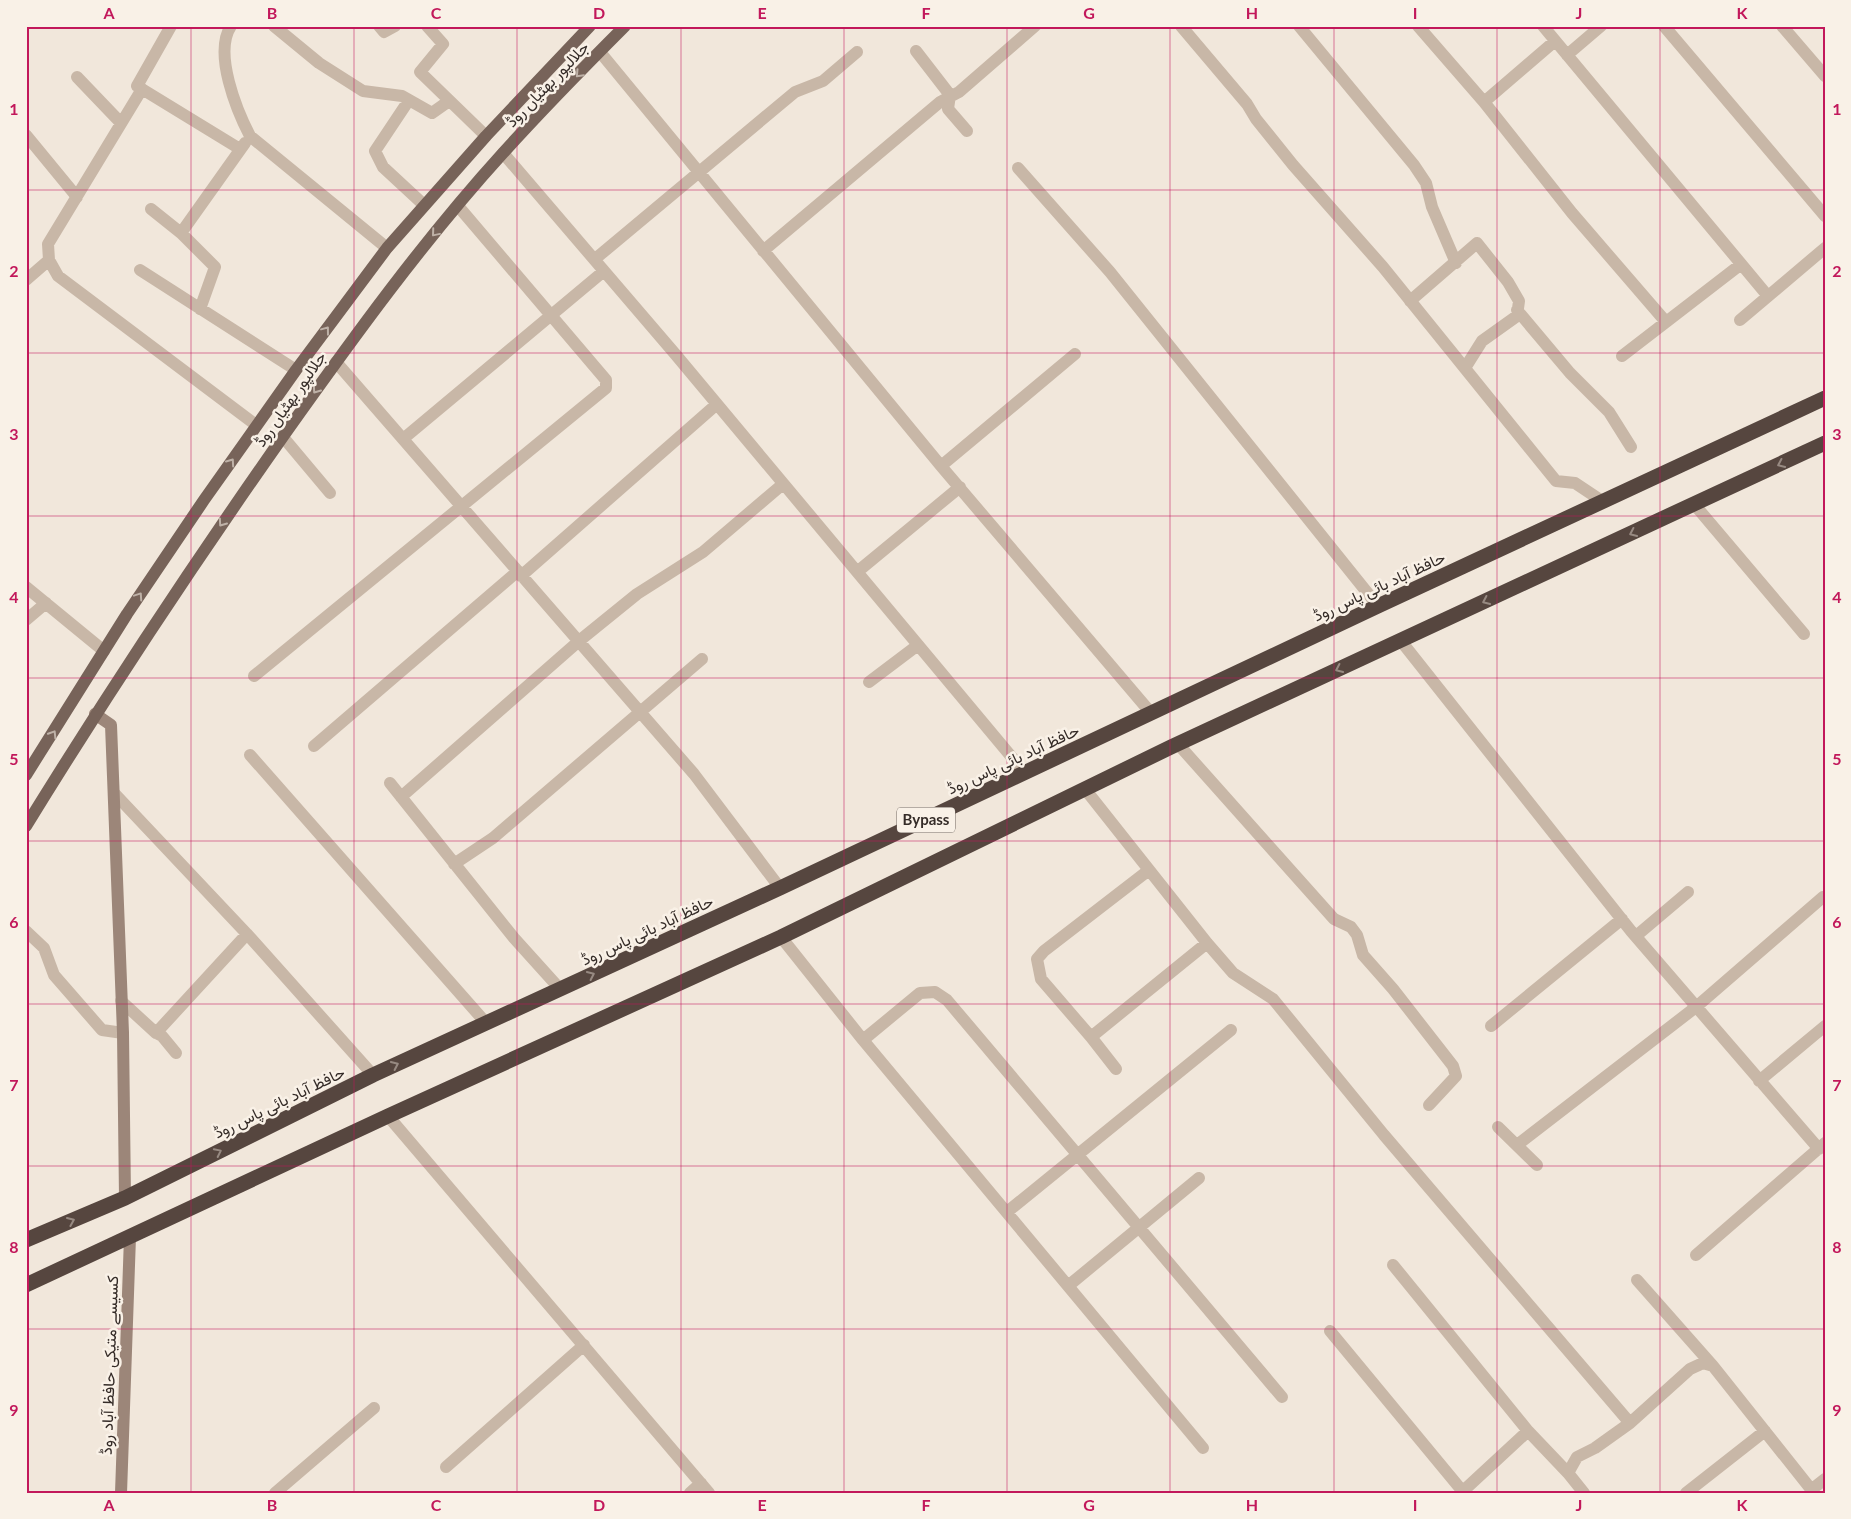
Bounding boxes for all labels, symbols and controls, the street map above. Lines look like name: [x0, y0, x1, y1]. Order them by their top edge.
text: A: [102, 3, 115, 22]
text: B: [267, 3, 277, 22]
text: C: [431, 3, 442, 22]
text: D: [593, 3, 605, 22]
text: E: [757, 3, 767, 22]
text: F: [921, 3, 931, 22]
text: G: [1083, 3, 1095, 22]
text: H: [1246, 3, 1258, 22]
text: I: [1413, 3, 1417, 22]
text: J: [1576, 3, 1582, 22]
text: K: [1737, 3, 1749, 22]
street label: جلالپور بھٹیاں روڈ: [501, 37, 594, 132]
one-way arrow: [576, 68, 585, 77]
text: 1: [9, 99, 19, 118]
text: 1: [1832, 99, 1842, 118]
one-way arrow: [433, 227, 441, 236]
text: 2: [9, 261, 19, 280]
text: 2: [1832, 261, 1842, 280]
one-way arrow: [320, 327, 328, 336]
street label: جلالپور بھٹیاں روڈ: [250, 347, 332, 451]
one-way arrow: [313, 385, 322, 394]
text: 3: [9, 424, 19, 443]
text: 3: [1832, 424, 1842, 443]
one-way arrow: [225, 458, 234, 468]
one-way arrow: [1777, 458, 1786, 468]
one-way arrow: [219, 517, 228, 527]
one-way arrow: [1629, 526, 1638, 537]
street label: حافظ آباد بائی پاس روڈ: [1310, 547, 1449, 627]
text: 4: [9, 587, 19, 606]
text: 4: [1832, 587, 1842, 606]
one-way arrow: [133, 593, 142, 602]
one-way arrow: [1482, 595, 1491, 605]
one-way arrow: [1335, 663, 1344, 673]
street label: حافظ آباد بائی پاس روڈ: [944, 720, 1083, 800]
one-way arrow: [46, 730, 56, 739]
text: 5: [9, 749, 19, 768]
text: 5: [1832, 749, 1842, 768]
road number: Bypass: [897, 808, 955, 832]
street label: حافظ آباد بائی پاس روڈ: [578, 891, 717, 971]
text: 6: [9, 912, 19, 931]
text: 6: [1832, 912, 1842, 931]
one-way arrow: [586, 971, 595, 981]
one-way arrow: [390, 1060, 399, 1071]
street label: حافظ آباد بائی پاس روڈ: [210, 1061, 349, 1144]
text: 7: [9, 1075, 19, 1094]
text: 7: [1832, 1075, 1842, 1094]
one-way arrow: [213, 1147, 222, 1158]
one-way arrow: [66, 1216, 75, 1227]
text: 8: [9, 1237, 19, 1256]
text: 8: [1832, 1237, 1842, 1256]
street label: کسیسے متیکی حافظ آباد روڈ: [96, 1275, 123, 1455]
text: 9: [9, 1400, 19, 1419]
text: 9: [1832, 1400, 1842, 1419]
text: A: [102, 1495, 115, 1514]
text: B: [267, 1495, 277, 1514]
text: C: [431, 1495, 442, 1514]
text: D: [593, 1495, 605, 1514]
text: E: [757, 1495, 767, 1514]
text: F: [921, 1495, 931, 1514]
text: G: [1083, 1495, 1095, 1514]
text: H: [1246, 1495, 1258, 1514]
text: I: [1413, 1495, 1417, 1514]
text: J: [1576, 1495, 1582, 1514]
text: K: [1737, 1495, 1749, 1514]

